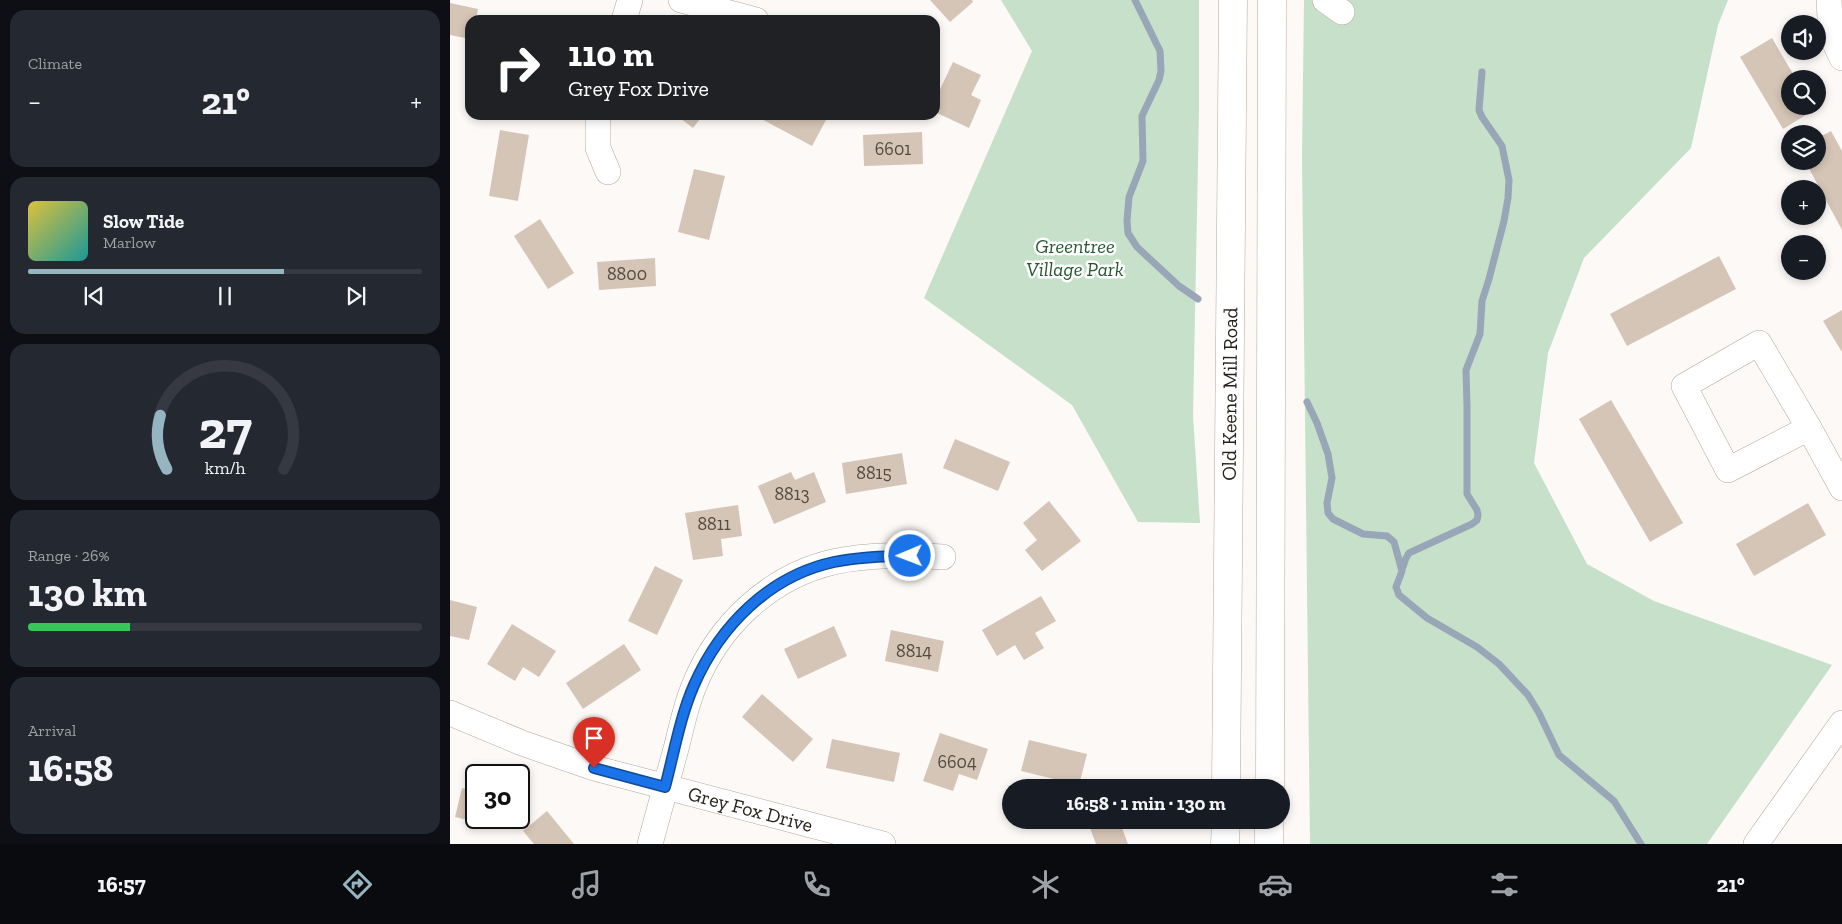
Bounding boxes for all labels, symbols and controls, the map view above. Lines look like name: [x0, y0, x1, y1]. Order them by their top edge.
map controls: [1781, 15, 1826, 280]
button: sound: [1781, 15, 1826, 60]
text: 110 m: [568, 33, 654, 75]
icon: right: [485, 35, 550, 100]
text: Climate: [28, 54, 82, 73]
button: search: [1781, 70, 1826, 115]
text: Grey Fox Drive: [568, 75, 709, 102]
text: 21°: [201, 78, 250, 124]
text: −: [28, 85, 41, 118]
text: +: [410, 85, 422, 118]
button: layers: [1781, 125, 1826, 170]
house number: 6601: [875, 138, 911, 160]
button: +: [1781, 180, 1826, 225]
text: Slow Tide: [103, 210, 184, 233]
text: Marlow: [103, 233, 156, 252]
park label: Greentree Village Park: [1026, 234, 1124, 281]
button: −: [1781, 235, 1826, 280]
house number: 8800: [607, 263, 647, 285]
icon: previous: [80, 282, 108, 310]
icon: pause: [211, 282, 239, 310]
icon: next: [342, 282, 370, 310]
street label: Old Keene Mill Road: [1217, 307, 1242, 481]
text: 27: [198, 399, 252, 461]
text: km/h: [205, 457, 245, 479]
house number: 8815: [856, 462, 892, 484]
house number: 8813: [774, 483, 810, 505]
house number: 8811: [697, 513, 731, 535]
position arrow: [883, 529, 935, 581]
text: Range · 26%: [28, 546, 110, 565]
text: 130 km: [28, 570, 147, 616]
house number: 8814: [896, 640, 932, 662]
pin: [573, 717, 615, 768]
text: Arrival: [28, 721, 76, 740]
icon: arrive: [580, 724, 608, 752]
text: 16:58: [28, 745, 113, 791]
house number: 6604: [937, 751, 977, 773]
speed limit sign: 30: [465, 764, 530, 829]
street label: Grey Fox Drive: [685, 781, 815, 837]
text: 16:58 · 1 min · 130 m: [1066, 792, 1226, 815]
icon: directions: [340, 867, 375, 902]
icon: music: [569, 867, 604, 902]
icon: phone: [799, 867, 834, 902]
icon: climate: [1028, 867, 1063, 902]
icon: car: [1258, 867, 1293, 902]
icon: filters: [1487, 867, 1522, 902]
text: 16:57: [97, 871, 146, 898]
text: 21°: [1716, 871, 1745, 898]

